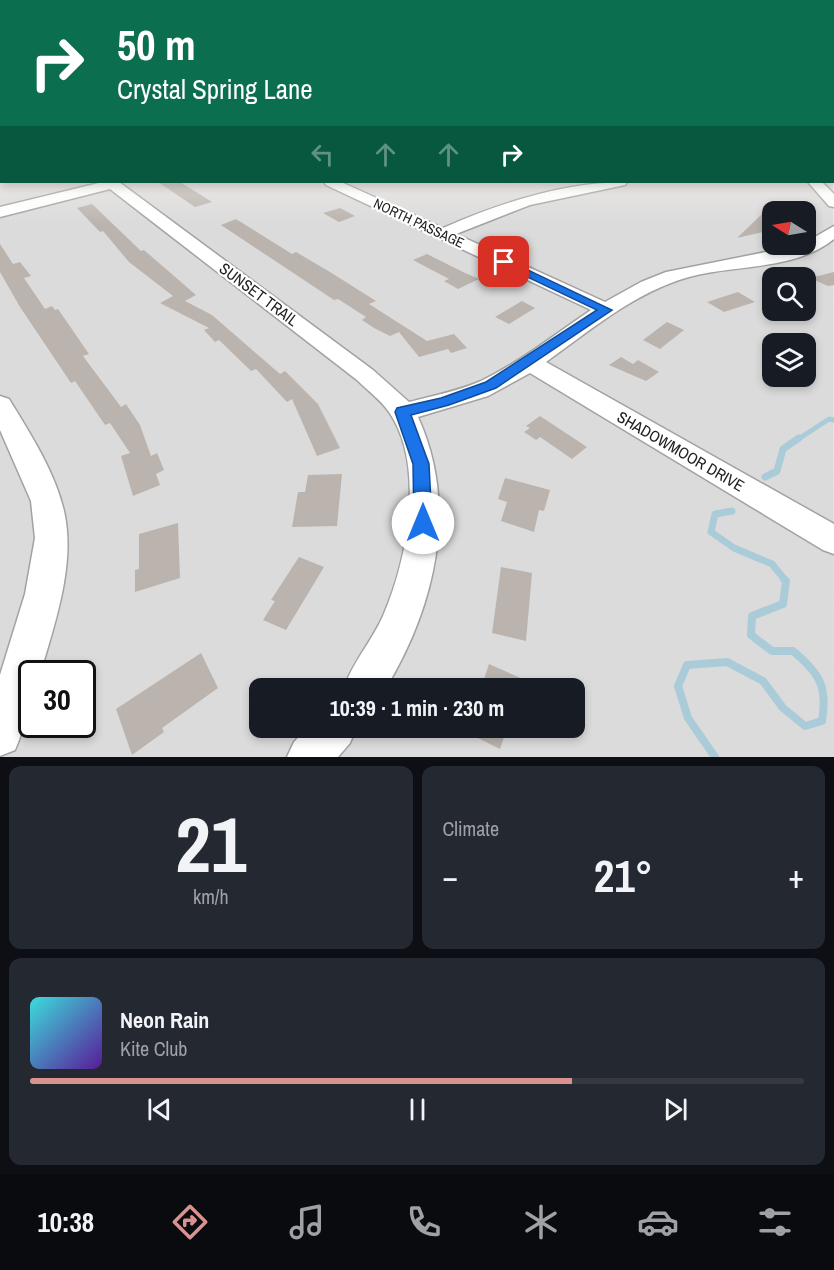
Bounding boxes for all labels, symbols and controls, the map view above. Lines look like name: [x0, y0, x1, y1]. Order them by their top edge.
text: 50 m: [117, 17, 196, 73]
icon: right: [18, 24, 96, 102]
text: Crystal Spring Lane: [117, 71, 313, 107]
icon: left: [306, 138, 339, 171]
icon: ahead: [369, 138, 402, 171]
icon: ahead: [432, 138, 465, 171]
icon: right: [495, 138, 528, 171]
street label: NORTH PASSAGE: [371, 194, 467, 252]
north arrow: [762, 201, 816, 255]
map controls: [762, 201, 816, 387]
pin: [478, 236, 529, 287]
icon: arrive: [487, 245, 520, 278]
street label: SUNSET TRAIL: [215, 257, 304, 331]
button: search: [762, 267, 816, 321]
button: layers: [762, 333, 816, 387]
street label: SHADOWMOOR DRIVE: [613, 406, 749, 496]
position arrow: [391, 491, 455, 555]
speed limit sign: 30: [18, 660, 96, 738]
text: 10:39 · 1 min · 230 m: [330, 693, 504, 723]
text: 21: [175, 791, 246, 896]
text: Climate: [443, 815, 499, 842]
text: 21°: [594, 845, 653, 906]
text: −: [443, 854, 458, 898]
text: +: [788, 854, 804, 898]
text: km/h: [193, 883, 229, 910]
text: Neon Rain: [120, 1005, 209, 1035]
text: Kite Club: [120, 1035, 187, 1062]
icon: previous: [143, 1093, 176, 1126]
icon: pause: [401, 1093, 434, 1126]
icon: next: [659, 1093, 692, 1126]
icon: directions: [169, 1201, 211, 1243]
icon: music: [286, 1201, 328, 1243]
icon: phone: [403, 1201, 445, 1243]
icon: climate: [520, 1201, 562, 1243]
icon: car: [637, 1201, 679, 1243]
icon: filters: [754, 1201, 796, 1243]
text: 10:38: [38, 1204, 94, 1240]

